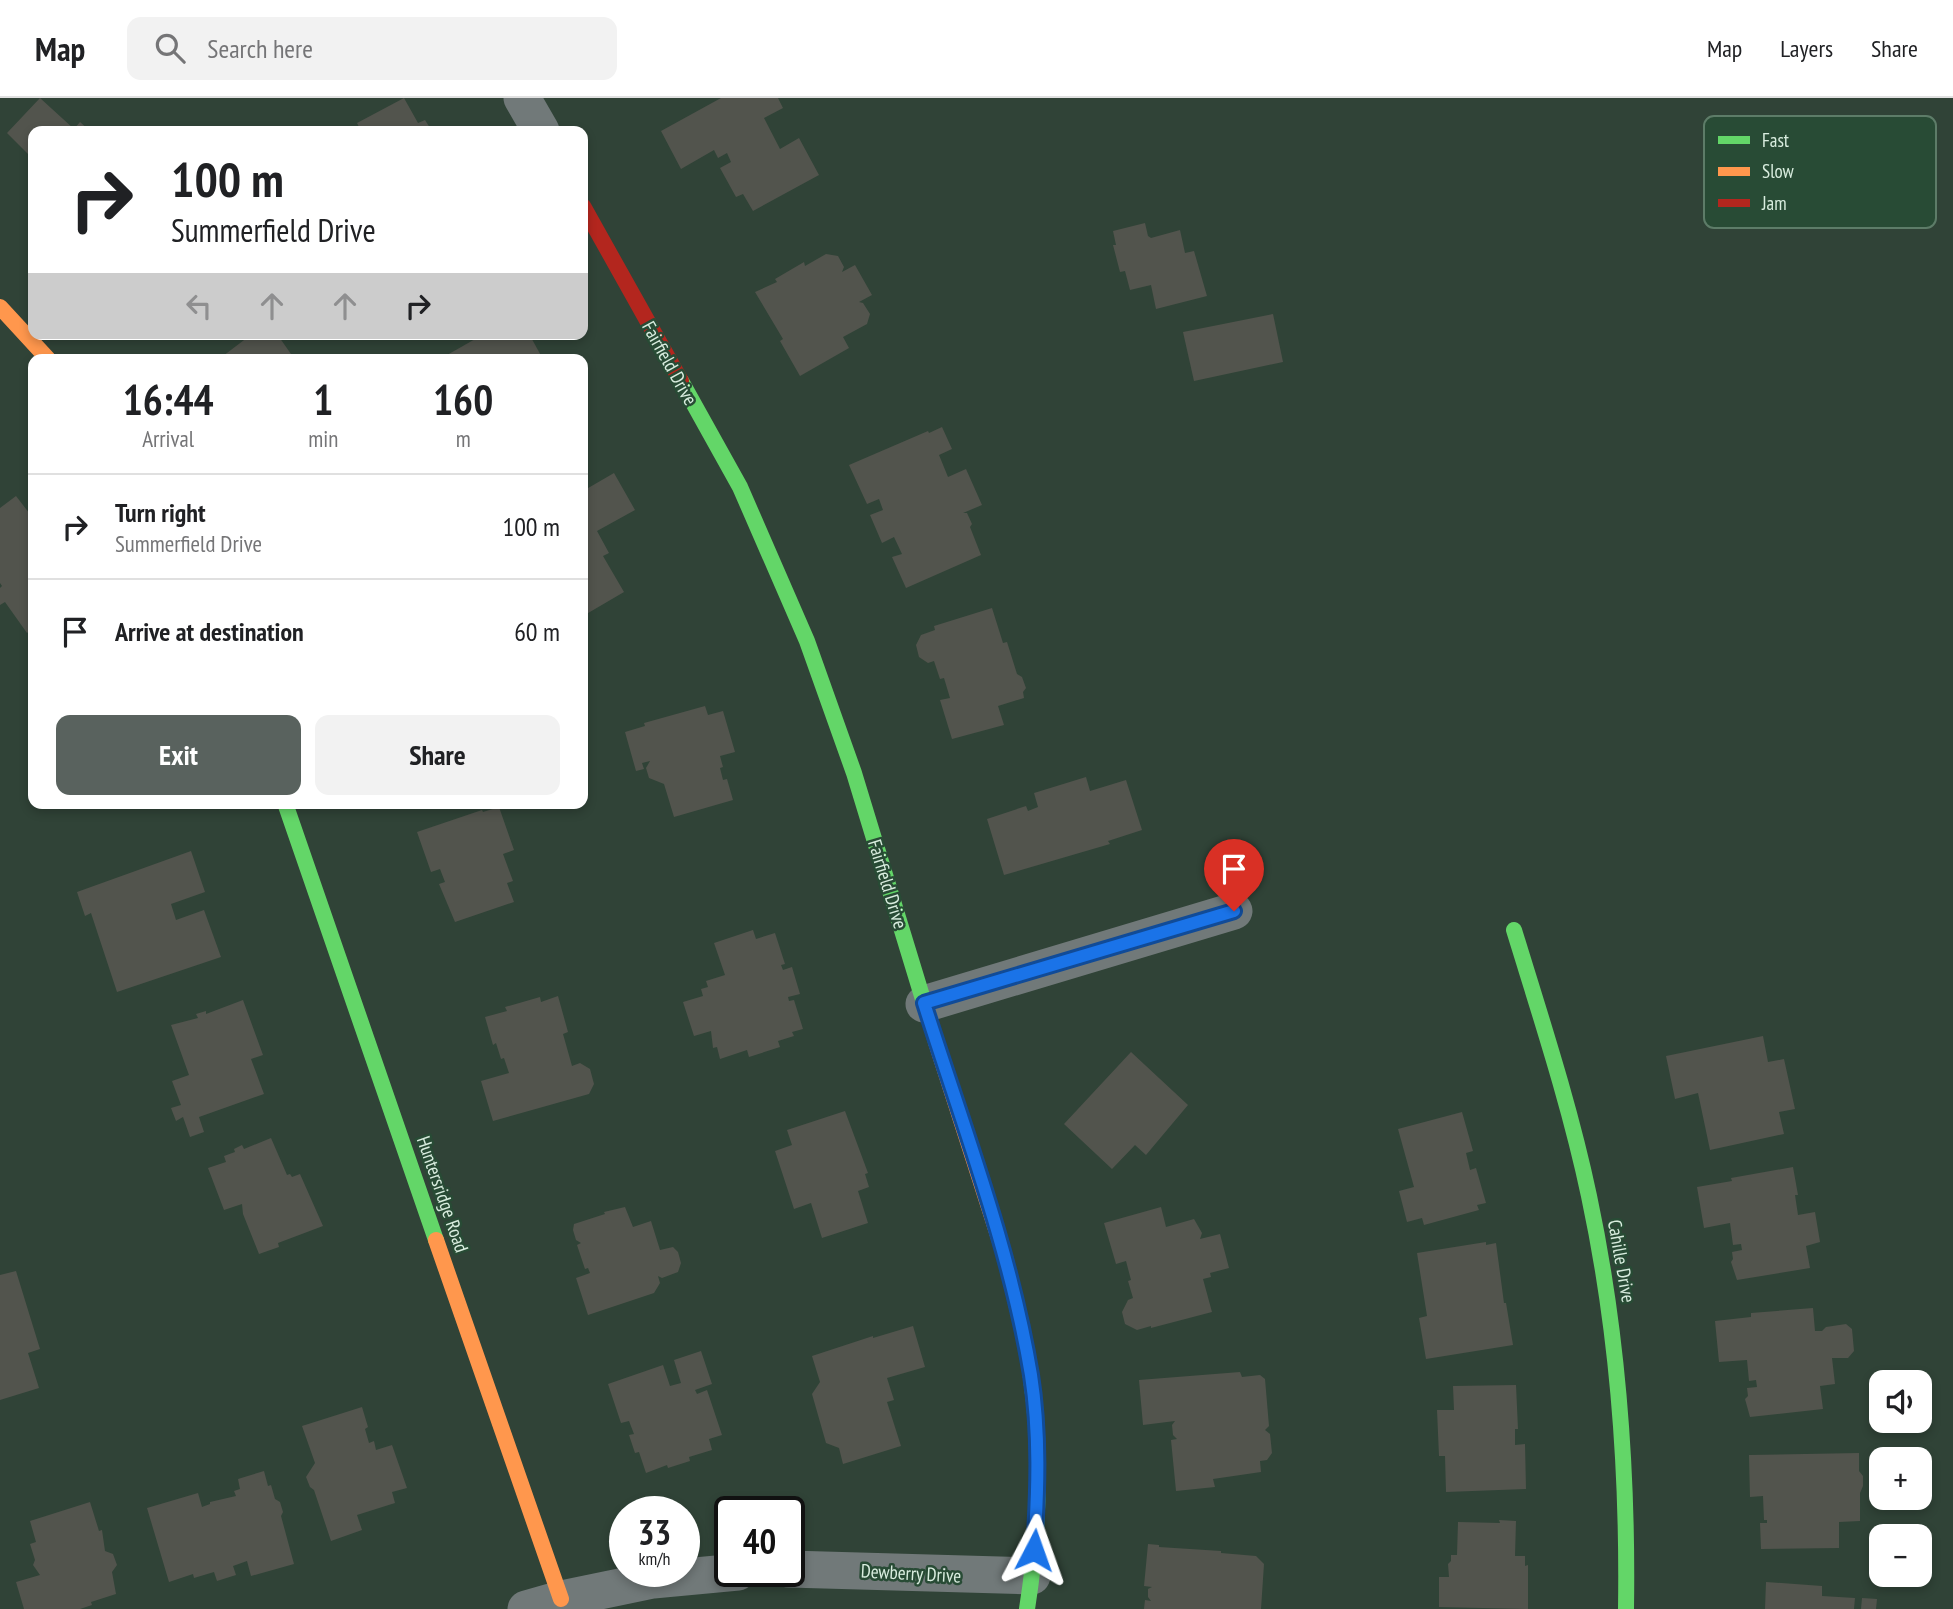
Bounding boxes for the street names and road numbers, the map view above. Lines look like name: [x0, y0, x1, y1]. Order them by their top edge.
street label: Fairfield Drive: [637, 317, 703, 409]
street label: Fairfield Drive: [863, 836, 913, 932]
street label: Huntersridge Road: [412, 1133, 474, 1255]
street label: Cahille Drive: [1603, 1218, 1641, 1304]
street label: Dewberry Drive: [860, 1558, 962, 1588]

